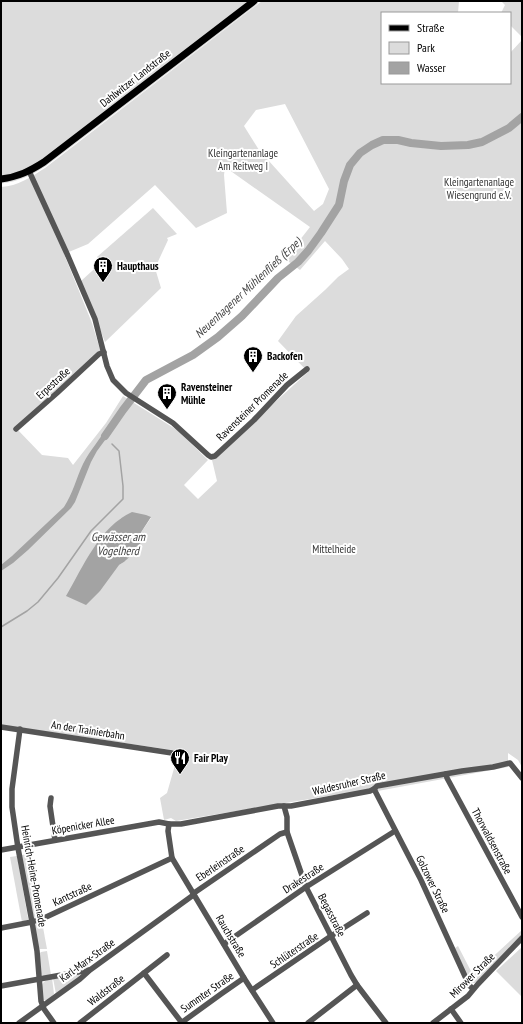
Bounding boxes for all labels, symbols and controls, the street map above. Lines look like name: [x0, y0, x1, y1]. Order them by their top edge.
legend: [381, 12, 511, 84]
text: Straße: [417, 20, 444, 35]
text: Park: [417, 40, 435, 55]
street label: Dahlwitzer Landstraße: [97, 46, 173, 110]
text: Wasser: [417, 60, 447, 75]
park label: Kleingartenanlage Am Reitweg I: [208, 146, 278, 173]
park label: Kleingartenanlage Wiesengrund e.V.: [444, 175, 514, 202]
water label: Neuenhagener Mühlenfließ (Erpe): [191, 234, 305, 341]
building icon: Haupthaus: [92, 255, 114, 283]
place label: Haupthaus: [117, 259, 159, 273]
building icon: Backofen: [242, 345, 264, 373]
place label: Backofen: [267, 349, 303, 363]
street label: Erpestraße: [33, 364, 73, 402]
street label: Ravensteiner Promenade: [213, 368, 291, 444]
place label: Ravensteiner Mühle: [181, 380, 233, 407]
building icon: Ravensteiner Mühle: [156, 382, 178, 410]
water label: Gewässer am Vogelherd: [91, 529, 146, 558]
park label: Mittelheide: [312, 542, 356, 556]
street label: An der Trainierbahn: [50, 717, 126, 743]
restaurant icon: Fair Play: [169, 747, 191, 775]
place label: Fair Play: [194, 751, 229, 765]
street label: Waldesruher Straße: [311, 768, 387, 798]
street label: Thorwaldsenstraße: [469, 806, 516, 877]
street label: Köpenicker Allee: [51, 813, 116, 837]
street label: Heinrich-Heine-Promenade: [18, 824, 50, 928]
street label: Eberleinstraße: [193, 841, 247, 884]
street label: Golzower Straße: [413, 853, 453, 916]
street label: Drakestraße: [280, 859, 326, 896]
street label: Kantstraße: [50, 879, 94, 909]
street label: Begasstraße: [315, 891, 349, 939]
street label: Rauchstraße: [213, 912, 249, 960]
street label: Schlüterstraße: [267, 928, 321, 971]
street label: Karl-Marx-Straße: [57, 935, 118, 985]
street label: Mirower Straße: [446, 949, 498, 1001]
street label: Summter Straße: [178, 968, 237, 1015]
street label: Waldstraße: [85, 971, 128, 1009]

